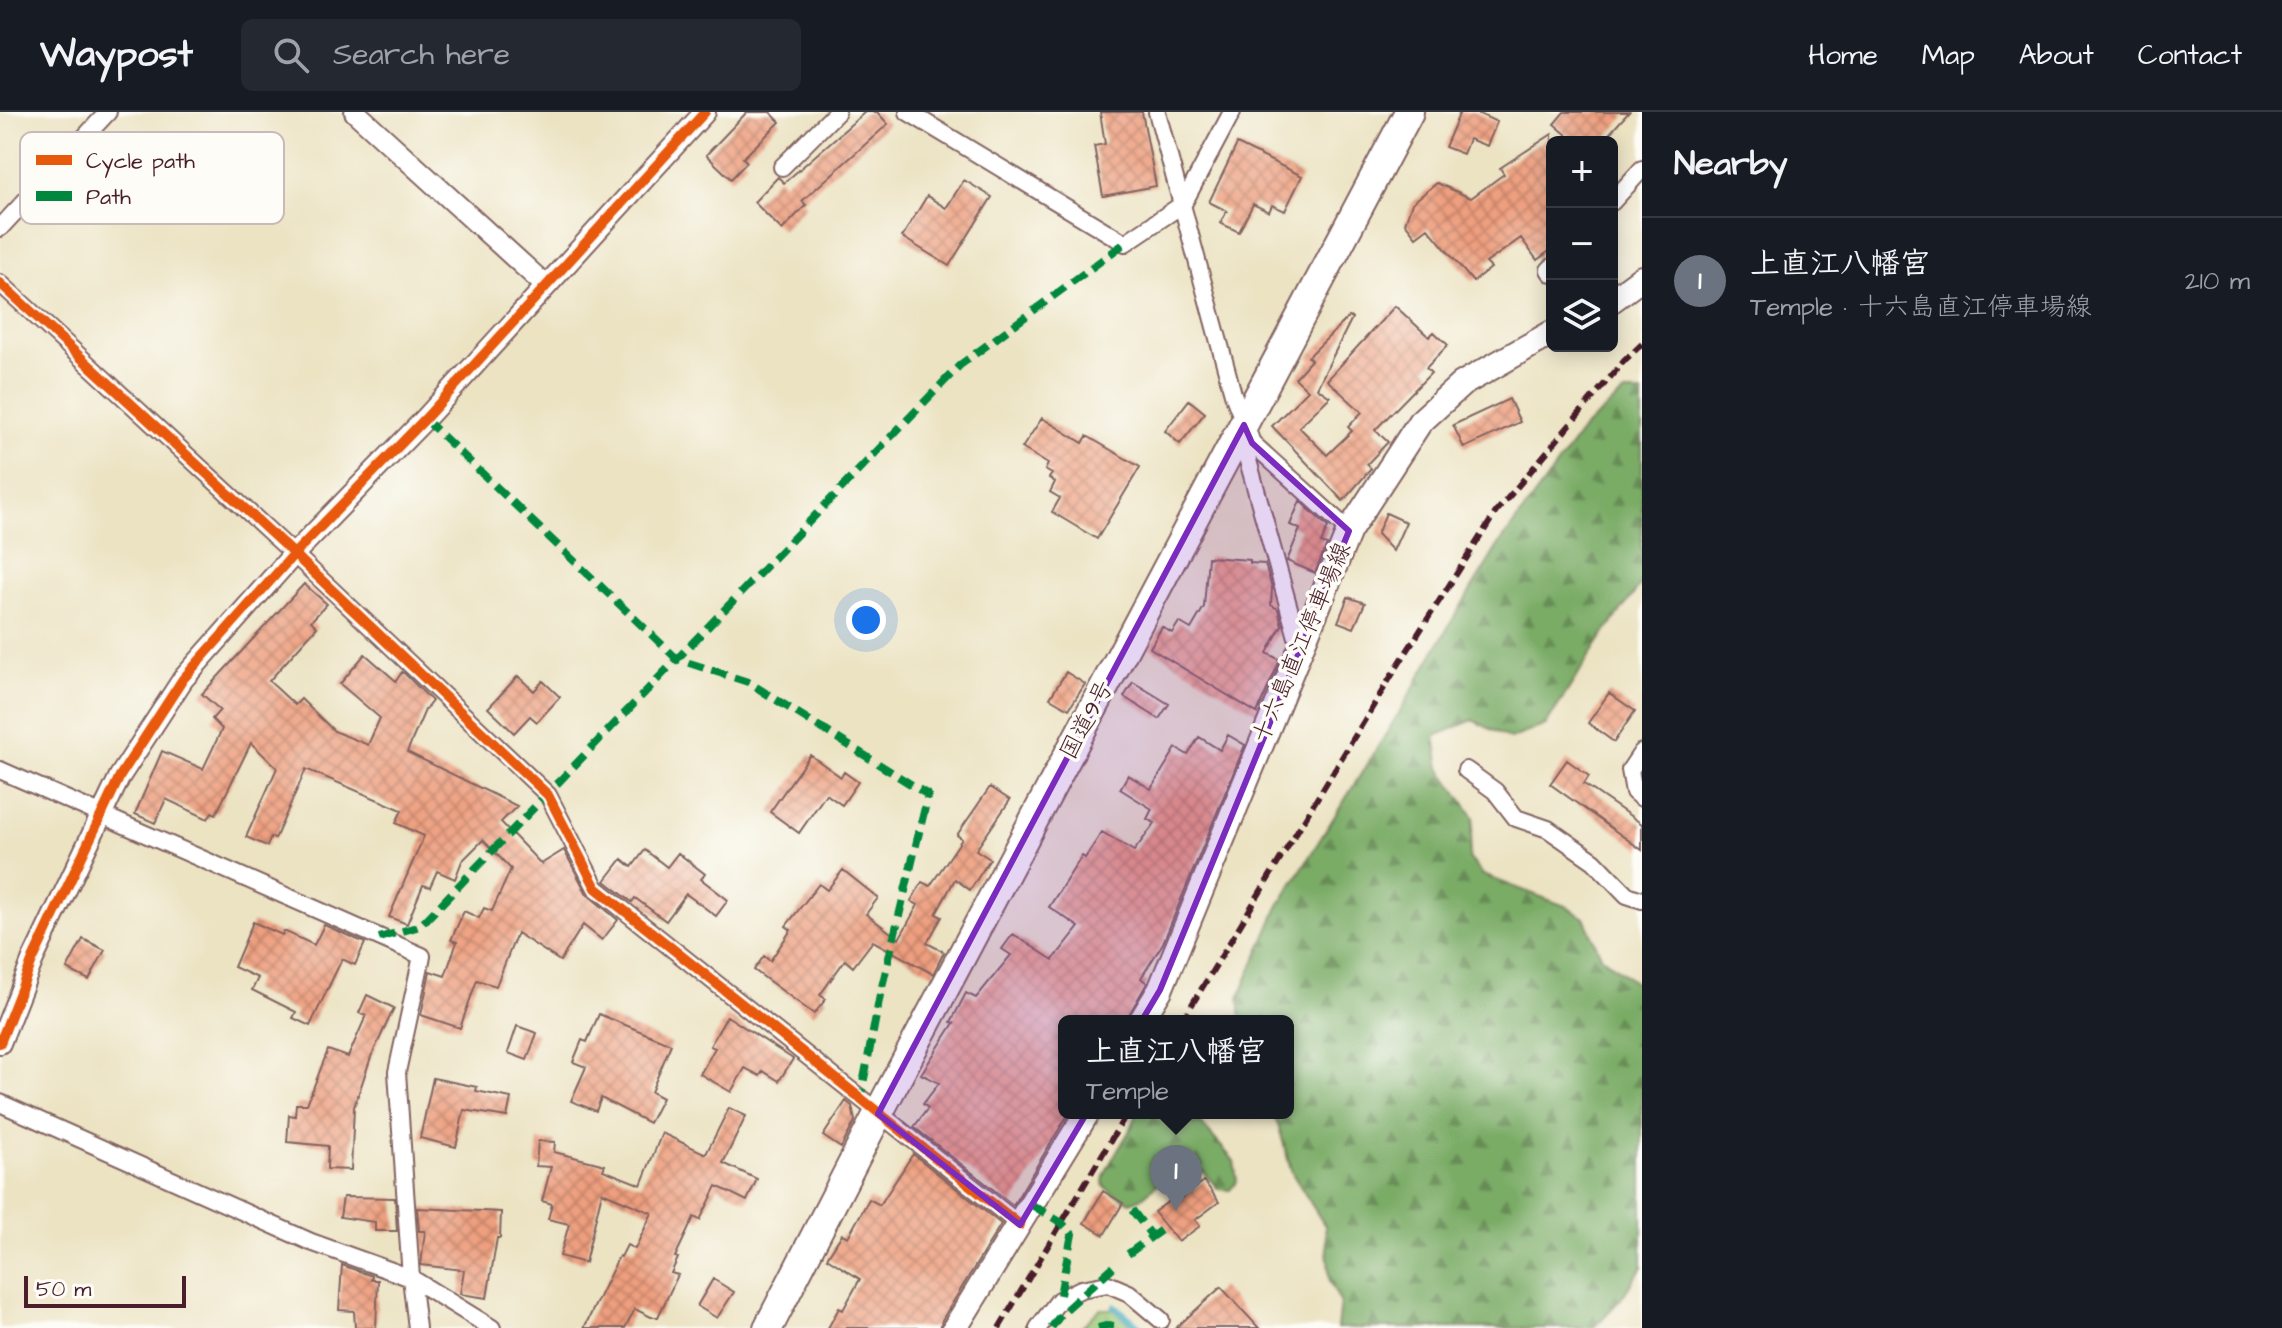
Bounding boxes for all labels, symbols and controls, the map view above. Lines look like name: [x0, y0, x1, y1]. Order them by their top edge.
search box: [241, 19, 801, 91]
text: Waypost: [40, 29, 193, 81]
icon: search: [269, 33, 313, 77]
text: Search here: [333, 34, 510, 76]
text: Home: [1808, 36, 1878, 75]
text: Map: [1922, 36, 1975, 75]
text: About: [2019, 36, 2094, 75]
text: Contact: [2138, 36, 2242, 75]
legend: [20, 132, 284, 224]
map controls: [1546, 136, 1618, 352]
button: +: [1546, 136, 1618, 208]
text: Nearby: [1674, 140, 1788, 188]
text: Cycle path: [86, 146, 195, 178]
text: Path: [86, 182, 131, 213]
button: −: [1546, 208, 1618, 280]
text: 上直江八幡宮: [1750, 243, 1930, 285]
text: 1: [1698, 263, 1702, 299]
text: 210 m: [2185, 263, 2250, 299]
button: layers: [1546, 280, 1618, 352]
text: Temple · 十六島直江停車場線: [1750, 289, 2092, 325]
street label: 十六島直江停車場線: [1244, 537, 1360, 749]
your location: [846, 600, 886, 640]
street label: 国道9号: [1052, 674, 1122, 766]
popup: [1058, 1015, 1294, 1119]
text: 上直江八幡宮: [1086, 1031, 1266, 1073]
text: Temple: [1086, 1073, 1169, 1109]
pin: 1: [1150, 1145, 1202, 1211]
scale bar: [24, 1272, 186, 1308]
text: 50 m: [36, 1274, 91, 1305]

